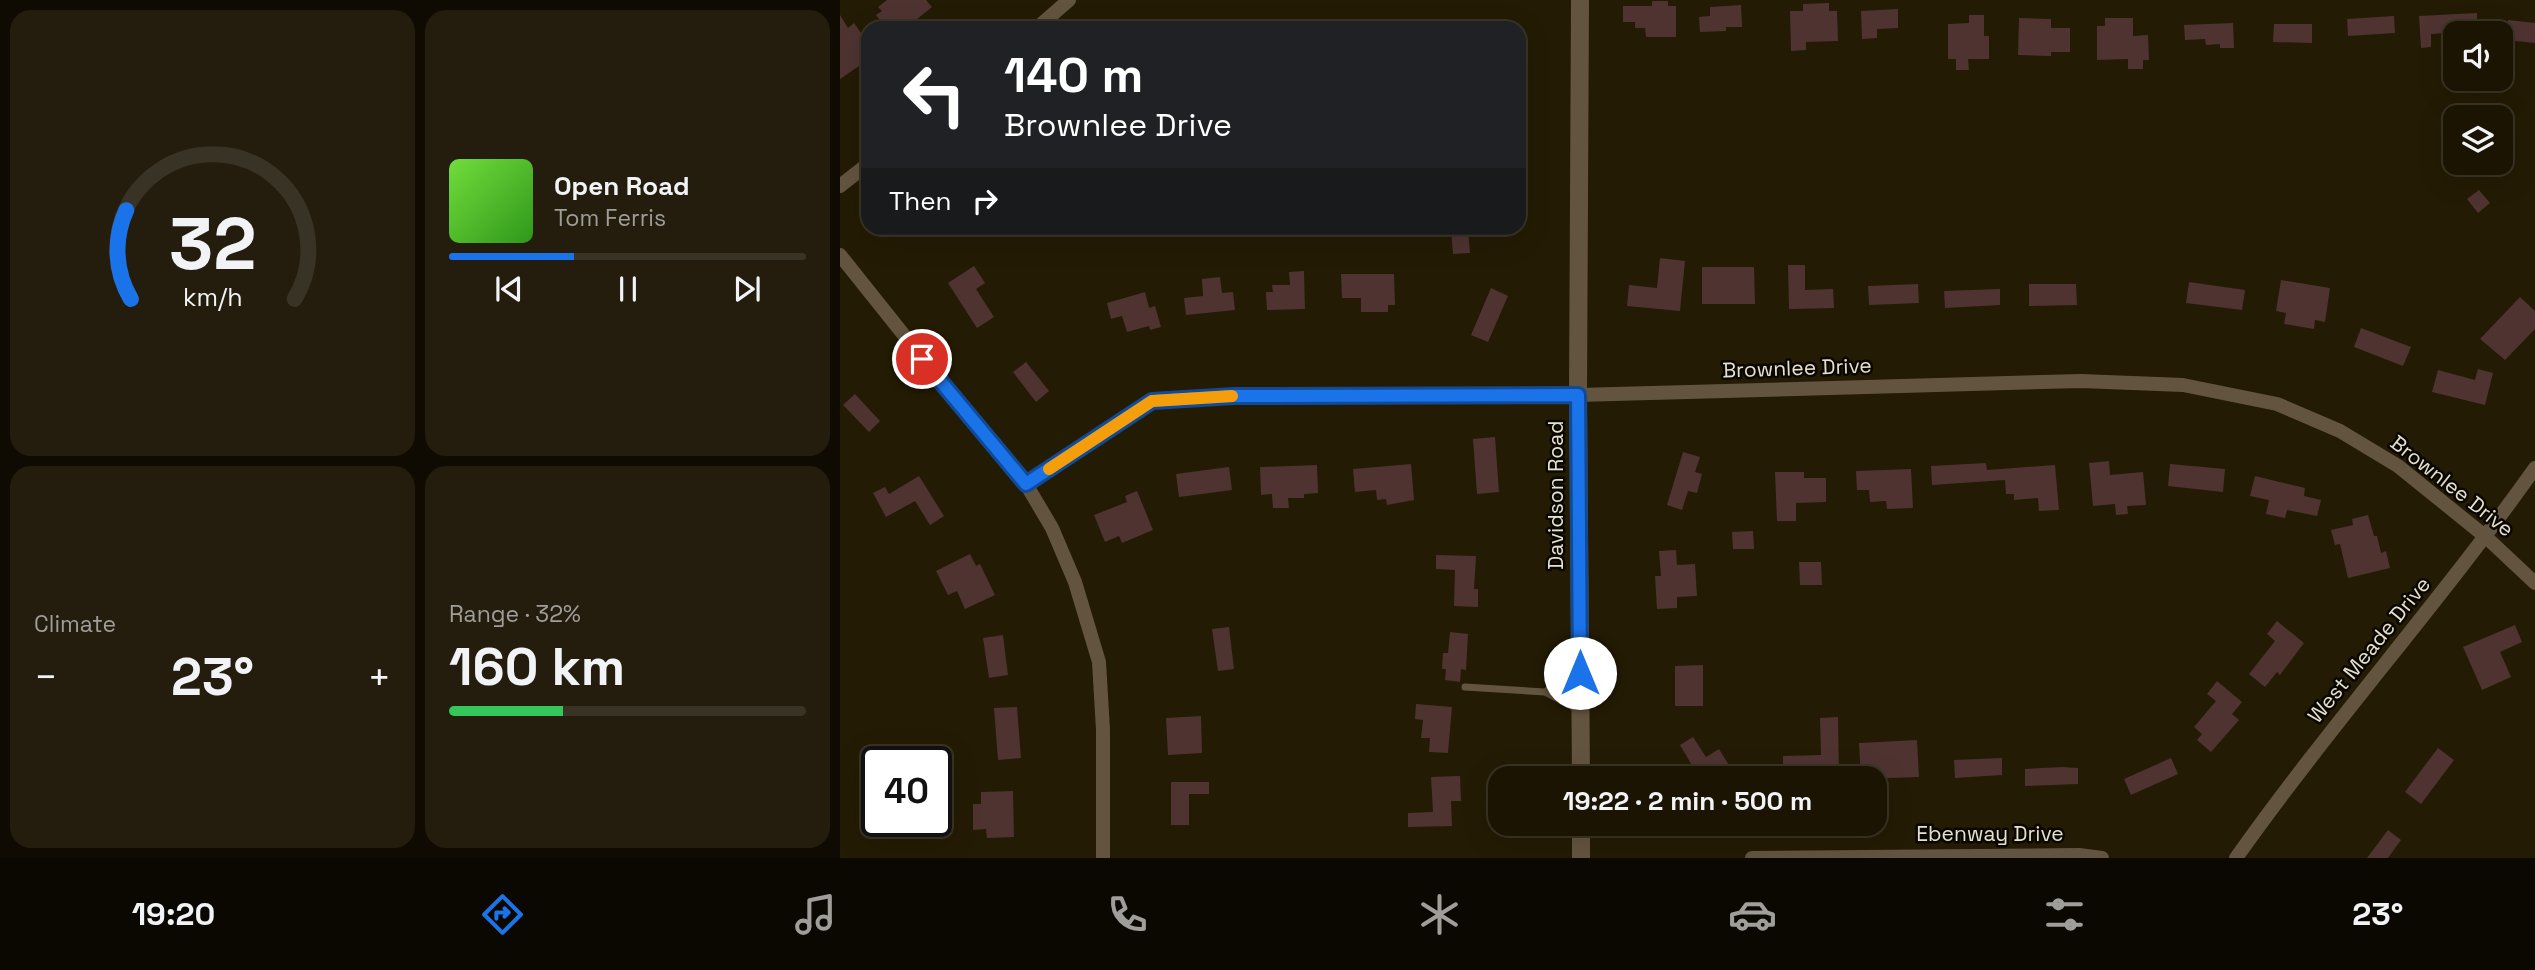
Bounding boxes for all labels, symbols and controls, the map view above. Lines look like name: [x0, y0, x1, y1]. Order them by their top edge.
map controls: [2443, 21, 2513, 175]
button: sound: [2443, 21, 2513, 91]
text: 140 m: [1004, 44, 1143, 106]
icon: left: [889, 49, 980, 140]
text: Brownlee Drive: [1004, 105, 1232, 145]
button: layers: [2443, 105, 2513, 175]
text: Open Road: [554, 169, 690, 203]
icon: right: [966, 182, 1004, 220]
text: Then: [889, 184, 952, 218]
text: 32: [169, 198, 256, 291]
text: Tom Ferris: [554, 203, 666, 233]
icon: previous: [490, 270, 528, 308]
icon: pause: [609, 270, 647, 308]
icon: next: [728, 270, 766, 308]
text: km/h: [183, 281, 242, 313]
pin: [892, 329, 952, 389]
icon: arrive: [903, 340, 941, 378]
street label: Brownlee Drive: [1722, 351, 1872, 384]
street label: Davidson Road: [1542, 420, 1569, 570]
street label: Brownlee Drive: [2385, 429, 2520, 542]
street label: West Meade Drive: [2301, 571, 2436, 728]
text: Range · 32%: [449, 599, 581, 629]
text: Climate: [34, 609, 116, 639]
text: 160 km: [449, 634, 625, 700]
position arrow: [1543, 636, 1617, 710]
text: 23°: [171, 644, 254, 710]
text: −: [34, 653, 58, 701]
text: +: [367, 653, 391, 701]
speed limit sign: 40: [861, 746, 952, 837]
text: 19:22 · 2 min · 500 m: [1563, 784, 1812, 818]
street label: Ebenway Drive: [1916, 820, 2064, 847]
icon: directions: [478, 890, 527, 939]
icon: music: [791, 890, 840, 939]
icon: phone: [1103, 890, 1152, 939]
icon: climate: [1415, 890, 1464, 939]
icon: car: [1728, 890, 1777, 939]
icon: filters: [2040, 890, 2089, 939]
text: 19:20: [132, 894, 215, 934]
text: 23°: [2352, 894, 2403, 934]

